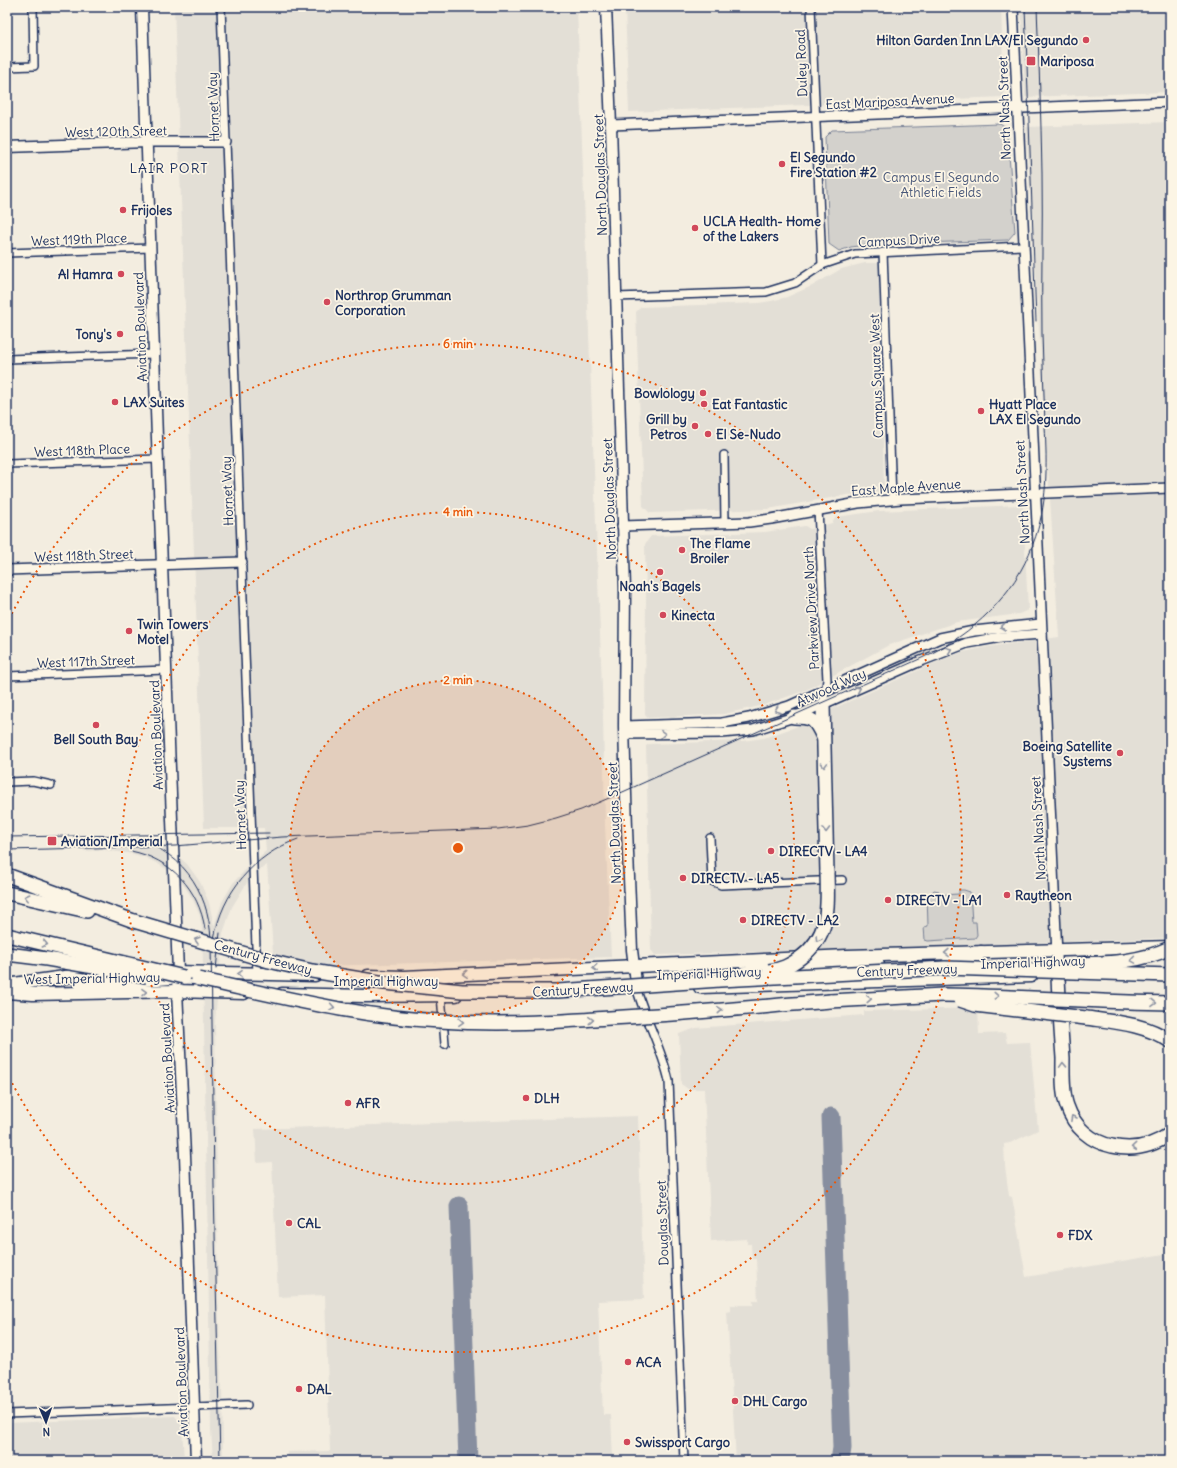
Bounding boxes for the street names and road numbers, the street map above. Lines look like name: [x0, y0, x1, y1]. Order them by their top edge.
street label: Duley Road: [792, 29, 811, 97]
street label: North Nash Street: [994, 55, 1015, 160]
street label: Hornet Way: [204, 72, 223, 142]
street label: East Mariposa Avenue: [825, 90, 955, 113]
street label: North Douglas Street: [590, 113, 611, 236]
street label: West 120th Street: [65, 122, 168, 141]
street label: West 119th Place: [31, 229, 127, 250]
street label: Campus Drive: [858, 230, 940, 251]
street label: Aviation Boulevard: [130, 271, 151, 382]
street label: Campus Square West: [866, 313, 887, 438]
street label: North Douglas Street: [599, 437, 620, 560]
street label: North Nash Street: [1011, 439, 1034, 544]
street label: West 118th Place: [34, 440, 130, 461]
street label: Hornet Way: [218, 456, 237, 526]
street label: East Maple Avenue: [851, 475, 962, 500]
street label: West 118th Street: [34, 545, 135, 566]
street label: Parkview Drive North: [800, 545, 823, 670]
street label: West 117th Street: [37, 651, 136, 672]
street label: Atwood Way: [794, 665, 869, 710]
street label: Aviation Boulevard: [146, 679, 167, 790]
street label: North Douglas Street: [604, 761, 625, 884]
street label: North Nash Street: [1027, 775, 1050, 880]
street label: Hornet Way: [231, 780, 250, 850]
street label: Century Freeway: [212, 936, 314, 979]
street label: Imperial Highway: [980, 952, 1086, 973]
street label: Century Freeway: [856, 960, 958, 981]
street label: Imperial Highway: [656, 963, 762, 984]
street label: West Imperial Highway: [24, 969, 160, 988]
street label: Imperial Highway: [334, 973, 438, 990]
street label: Century Freeway: [532, 978, 634, 1001]
street label: Aviation Boulevard: [156, 1002, 179, 1113]
street label: Douglas Street: [652, 1179, 672, 1266]
street label: Aviation Boulevard: [171, 1326, 192, 1437]

